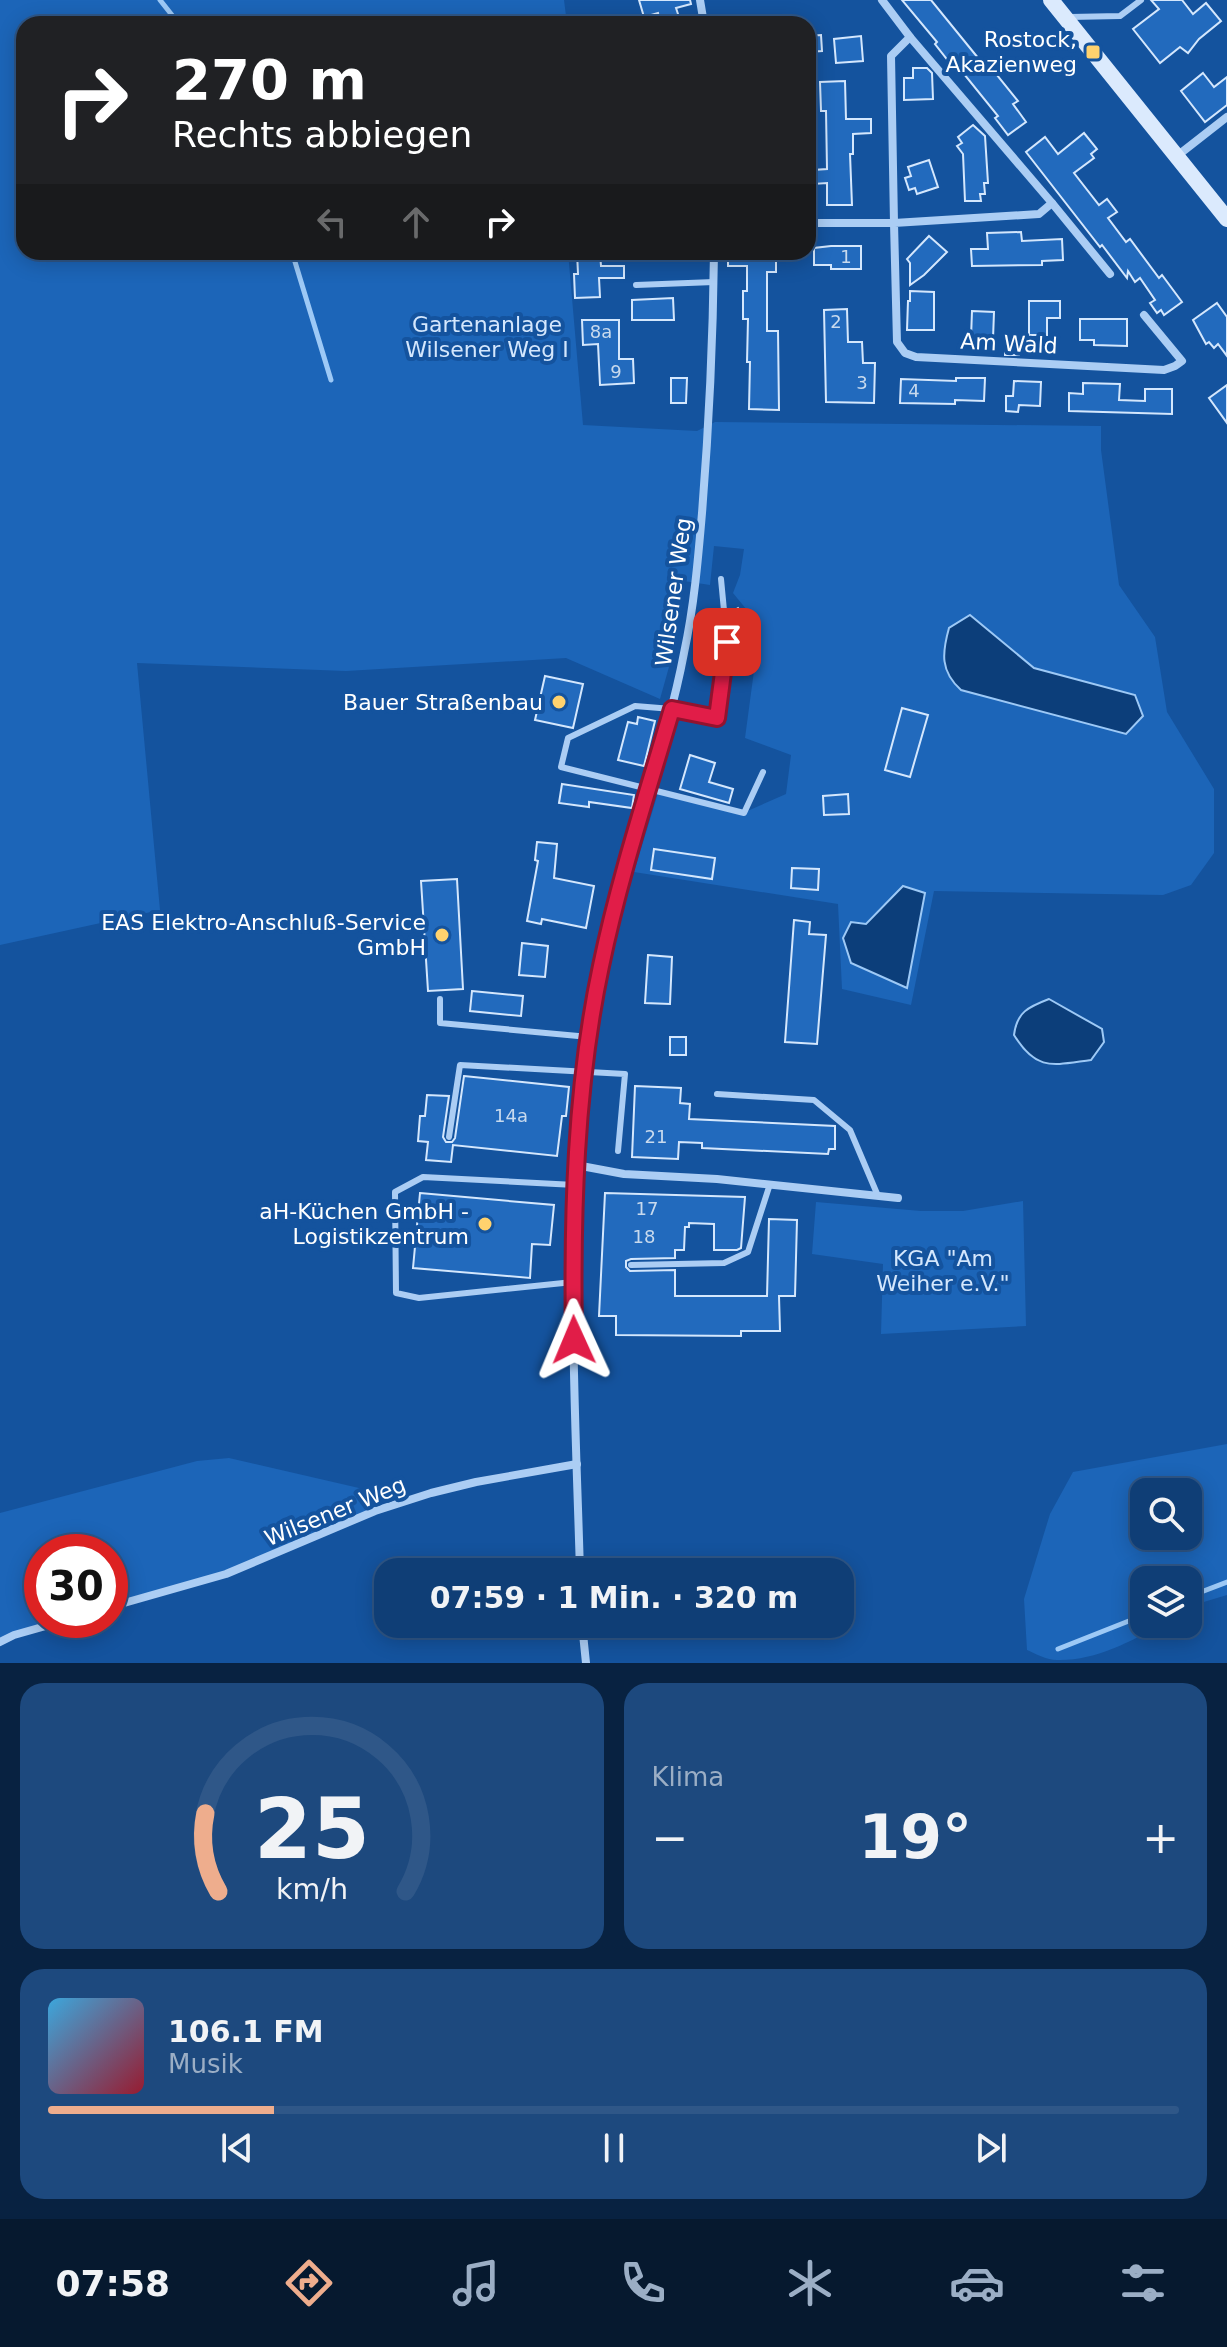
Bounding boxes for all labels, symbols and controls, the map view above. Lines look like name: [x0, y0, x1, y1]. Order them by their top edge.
place label: Rostock, Akazienweg: [945, 27, 1077, 77]
marker: Rostock, Akazienweg: [1084, 43, 1102, 61]
text: 270 m: [172, 47, 367, 112]
icon: right: [40, 48, 144, 152]
text: Rechts abbiegen: [172, 114, 472, 155]
icon: left: [310, 200, 354, 244]
icon: ahead: [394, 200, 438, 244]
icon: right: [478, 200, 522, 244]
house number: 1: [840, 246, 852, 267]
house number: 2: [830, 311, 842, 332]
park label: Gartenanlage Wilsener Weg I: [405, 312, 569, 362]
house number: 8a: [590, 321, 612, 342]
street label: Am Wald: [960, 328, 1058, 359]
house number: 9: [610, 361, 622, 382]
house number: 3: [856, 372, 868, 393]
house number: 4: [908, 380, 920, 401]
street label: Wilsener Weg: [651, 516, 696, 668]
pin: [693, 608, 761, 676]
icon: arrive: [705, 620, 749, 664]
place label: Bauer Straßenbau: [343, 690, 543, 715]
marker: Bauer Straßenbau: [550, 693, 568, 711]
place label: EAS Elektro-Anschluß-Service GmbH: [101, 910, 426, 960]
marker: EAS Elektro-Anschluß-Service GmbH: [433, 926, 451, 944]
house number: 14a: [494, 1105, 528, 1126]
house number: 21: [645, 1126, 667, 1147]
house number: 17: [636, 1198, 658, 1219]
place label: aH-Küchen GmbH - Logistikzentrum: [259, 1199, 469, 1249]
marker: aH-Küchen GmbH - Logistikzentrum: [476, 1215, 494, 1233]
house number: 18: [633, 1226, 655, 1247]
park label: KGA "Am Weiher e.V.": [876, 1246, 1010, 1296]
position arrow: [532, 1298, 616, 1382]
street label: Wilsener Weg: [261, 1472, 409, 1551]
map controls: [1130, 1478, 1202, 1638]
button: search: [1130, 1478, 1202, 1550]
speed limit sign: 30: [24, 1534, 128, 1638]
button: layers: [1130, 1566, 1202, 1638]
text: 07:59 · 1 Min. · 320 m: [430, 1580, 798, 1615]
text: Klima: [652, 1762, 724, 1792]
text: 25: [254, 1781, 370, 1878]
text: 19°: [859, 1802, 972, 1872]
text: −: [652, 1812, 688, 1863]
text: +: [1142, 1812, 1179, 1863]
text: km/h: [276, 1872, 348, 1906]
text: 106.1 FM: [168, 2014, 324, 2049]
text: Musik: [168, 2049, 243, 2079]
icon: previous: [215, 2126, 259, 2170]
icon: pause: [592, 2126, 636, 2170]
icon: next: [969, 2126, 1013, 2170]
icon: directions: [281, 2255, 337, 2311]
icon: music: [448, 2255, 504, 2311]
icon: phone: [615, 2255, 671, 2311]
icon: climate: [782, 2255, 838, 2311]
icon: car: [949, 2255, 1005, 2311]
icon: filters: [1115, 2255, 1171, 2311]
text: 07:58: [55, 2263, 170, 2304]

